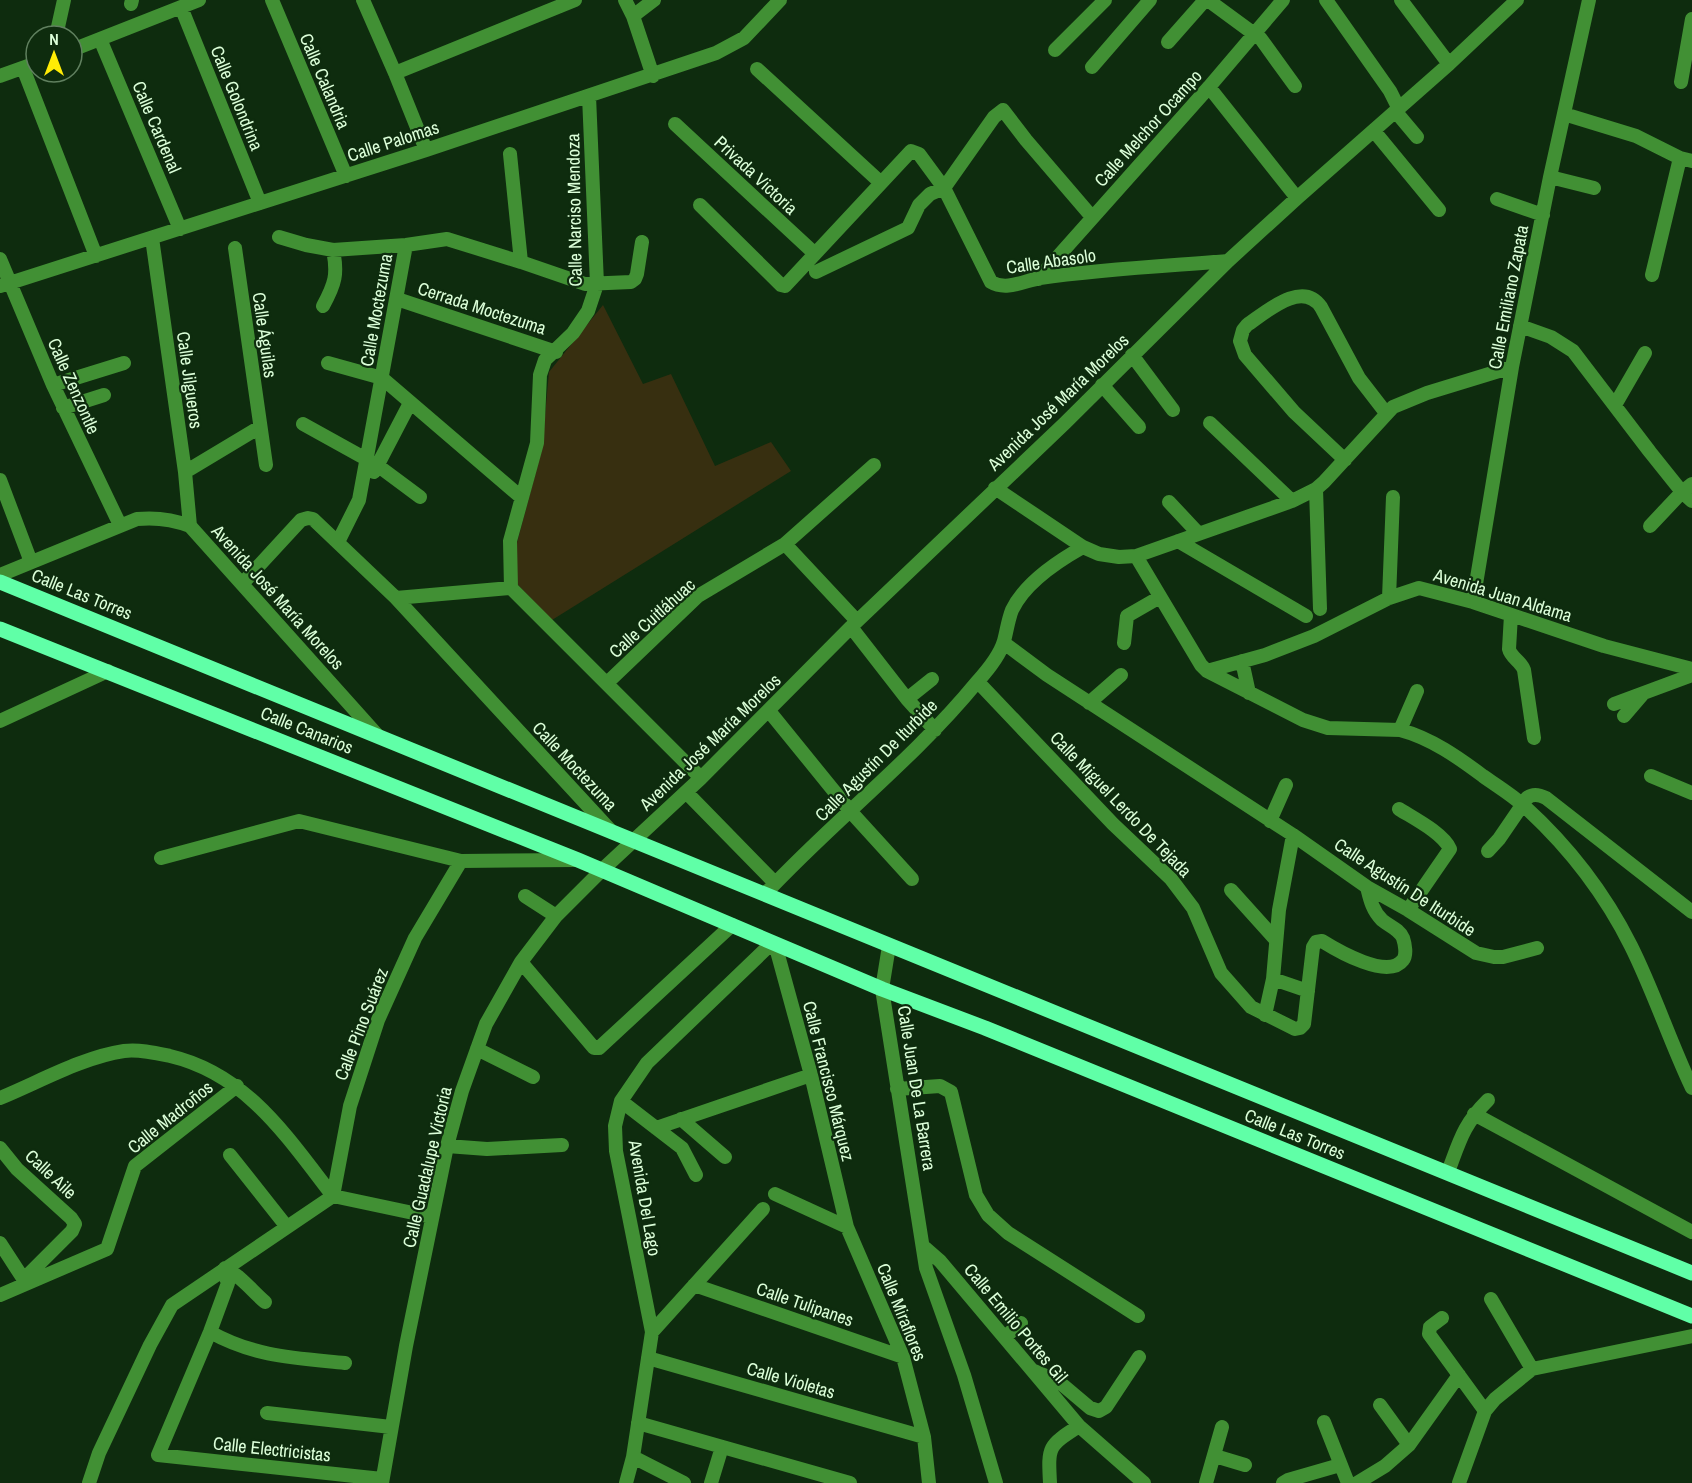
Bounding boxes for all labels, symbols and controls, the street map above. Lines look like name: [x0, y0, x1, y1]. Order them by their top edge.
north arrow: [24, 24, 84, 84]
text: N: [49, 28, 59, 50]
street label: Calle Calandria: [294, 29, 356, 133]
street label: Calle Golondrina: [205, 42, 269, 154]
street label: Calle Melchor Ocampo: [1088, 64, 1208, 192]
street label: Calle Cardenal: [126, 77, 188, 177]
street label: Calle Palomas: [344, 114, 442, 168]
street label: Privada Victoria: [709, 130, 803, 220]
street label: Calle Narciso Mendoza: [560, 133, 588, 287]
street label: Calle Emiliano Zapata: [1482, 223, 1534, 371]
street label: Calle Abasolo: [1005, 242, 1097, 280]
street label: Calle Moctezuma: [354, 252, 398, 368]
street label: Cerrada Moctezuma: [415, 275, 549, 341]
street label: Calle Águilas: [247, 291, 283, 379]
street label: Avenida José María Morelos: [981, 328, 1134, 477]
street label: Calle Jilgueros: [171, 330, 209, 430]
street label: Calle Zenzontle: [42, 334, 106, 438]
street label: Avenida José María Morelos: [205, 518, 350, 675]
street label: Calle Las Torres: [28, 562, 136, 626]
street label: Avenida Juan Aldama: [1430, 562, 1575, 628]
street label: Calle Cuitláhuac: [603, 572, 701, 664]
street label: Avenida José María Morelos: [633, 668, 786, 817]
street label: Calle Agustín De Iturbide: [809, 693, 943, 827]
street label: Calle Canarios: [257, 700, 357, 760]
street label: Calle Moctezuma: [527, 716, 623, 816]
street label: Calle Miguel Lerdo De Tejada: [1045, 725, 1197, 883]
street label: Calle Agustín De Iturbide: [1329, 832, 1481, 942]
street label: Calle Pino Suárez: [328, 964, 394, 1084]
street label: Calle Francisco Márquez: [797, 998, 861, 1164]
street label: Calle Juan De La Barrera: [892, 1004, 942, 1172]
street label: Calle Madroños: [122, 1075, 218, 1159]
street label: Calle Guadalupe Victoria: [396, 1084, 458, 1250]
street label: Calle Las Torres: [1241, 1102, 1349, 1166]
street label: Avenida Del Lago: [622, 1137, 667, 1258]
street label: Calle Aile: [20, 1144, 82, 1204]
street label: Calle Emilio Portes Gil: [958, 1258, 1074, 1388]
street label: Calle Miraflores: [871, 1259, 933, 1365]
street label: Calle Tulipanes: [753, 1276, 857, 1332]
street label: Calle Violetas: [744, 1355, 838, 1405]
street label: Calle Electricistas: [212, 1430, 332, 1468]

